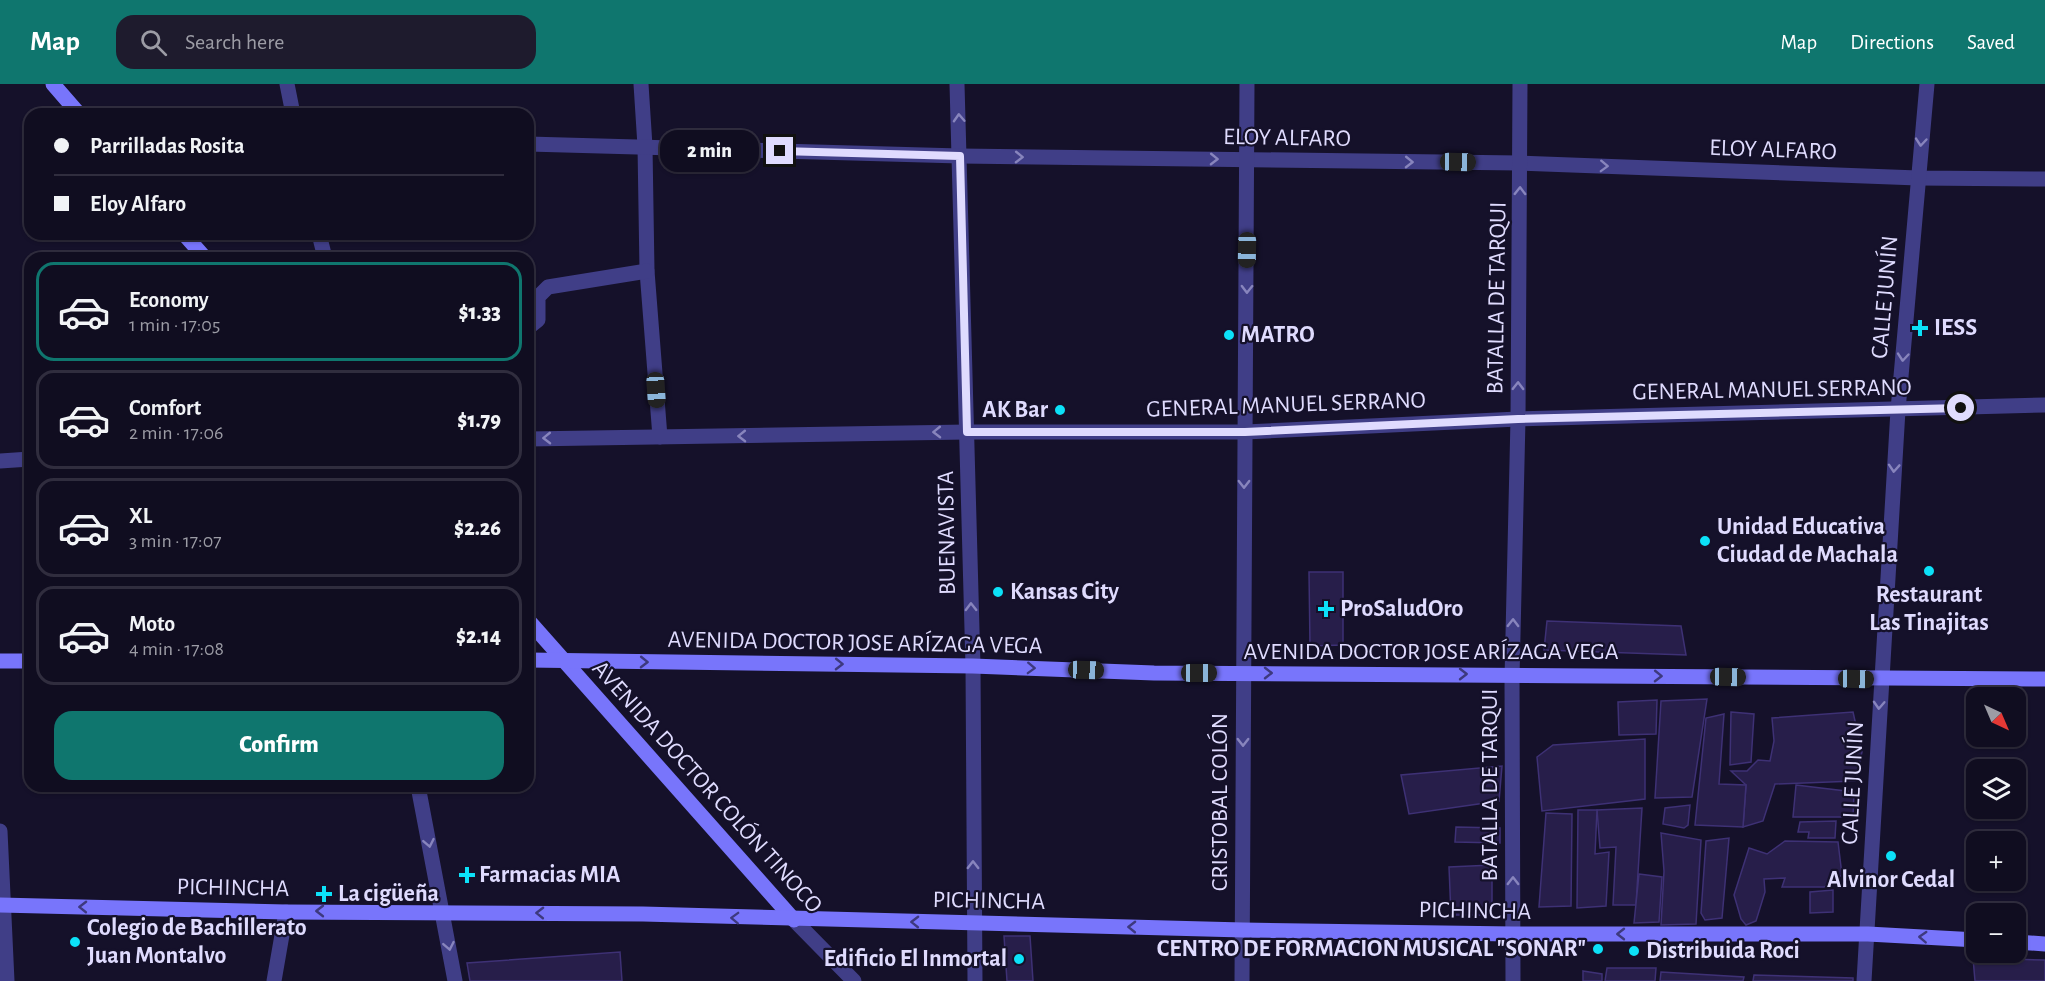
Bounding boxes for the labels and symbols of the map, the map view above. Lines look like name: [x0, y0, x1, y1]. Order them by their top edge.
one-way arrow: [952, 114, 965, 123]
street label: ELOY ALFARO: [1223, 125, 1351, 151]
callout: 2 min: [660, 130, 759, 172]
street label: ELOY ALFARO: [1709, 136, 1837, 164]
route end: [766, 137, 793, 164]
one-way arrow: [1915, 138, 1928, 147]
one-way arrow: [1014, 151, 1023, 163]
one-way arrow: [1209, 153, 1218, 165]
car: [1440, 153, 1476, 171]
one-way arrow: [1404, 155, 1413, 168]
one-way arrow: [1599, 160, 1608, 172]
one-way arrow: [1514, 186, 1526, 195]
street label: BATALLA DE TARQUI: [1483, 201, 1511, 395]
car: [1238, 232, 1256, 268]
street label: CALLE JUNÍN: [1866, 234, 1902, 360]
one-way arrow: [1241, 285, 1253, 294]
place label: IESS: [1934, 316, 1977, 340]
marker: IESS: [1911, 319, 1929, 337]
place label: MATRO: [1241, 323, 1315, 347]
marker: MATRO: [1222, 328, 1236, 342]
one-way arrow: [1897, 353, 1910, 362]
car: [646, 371, 666, 409]
street label: GENERAL MANUEL SERRANO: [1632, 376, 1912, 404]
one-way arrow: [1512, 381, 1524, 390]
street label: GENERAL MANUEL SERRANO: [1146, 388, 1426, 422]
route start: [1947, 394, 1974, 421]
place label: AK Bar: [982, 398, 1049, 422]
marker: AK Bar: [1053, 403, 1067, 417]
one-way arrow: [933, 426, 942, 438]
one-way arrow: [738, 430, 747, 442]
one-way arrow: [543, 432, 552, 445]
one-way arrow: [1888, 464, 1901, 473]
street label: BUENAVISTA: [934, 470, 960, 595]
one-way arrow: [1238, 480, 1251, 489]
place label: Unidad Educativa Ciudad de Machala: [1717, 515, 1898, 567]
marker: Unidad Educativa Ciudad de Machala: [1698, 534, 1712, 548]
marker: Restaurant Las Tinajitas: [1922, 564, 1936, 578]
place label: Kansas City: [1010, 580, 1119, 604]
place label: Restaurant Las Tinajitas: [1869, 583, 1989, 635]
marker: Kansas City: [991, 585, 1005, 599]
place label: ProSaludOro: [1340, 597, 1464, 621]
marker: ProSaludOro: [1317, 600, 1335, 618]
one-way arrow: [965, 603, 977, 612]
one-way arrow: [1506, 618, 1519, 627]
street label: AVENIDA DOCTOR JOSE ARÍZAGA VEGA: [667, 626, 1043, 658]
street label: AVENIDA DOCTOR JOSE ARÍZAGA VEGA: [1243, 638, 1619, 664]
street label: AVENIDA DOCTOR COLÓN TINOCO: [588, 655, 828, 918]
one-way arrow: [640, 656, 649, 668]
one-way arrow: [835, 658, 844, 670]
car: [1068, 660, 1104, 680]
one-way arrow: [1027, 662, 1036, 674]
car: [1181, 664, 1217, 682]
one-way arrow: [1264, 667, 1273, 679]
one-way arrow: [1459, 668, 1468, 680]
car: [1710, 668, 1746, 686]
one-way arrow: [1654, 670, 1663, 682]
car: [1838, 670, 1874, 688]
north arrow: [1966, 687, 2026, 747]
street label: BATALLA DE TARQUI: [1478, 689, 1502, 881]
one-way arrow: [1872, 700, 1885, 709]
street label: CRISTOBAL COLÓN: [1206, 713, 1232, 891]
street label: CALLE JUNÍN: [1836, 721, 1868, 845]
one-way arrow: [1237, 738, 1249, 747]
one-way arrow: [422, 838, 435, 848]
marker: Alvinor Cedal: [1884, 849, 1898, 863]
one-way arrow: [967, 860, 979, 869]
place label: Farmacias MIA: [479, 863, 621, 887]
marker: Farmacias MIA: [460, 868, 474, 882]
place label: Alvinor Cedal: [1827, 868, 1955, 892]
street label: PICHINCHA: [177, 875, 290, 901]
one-way arrow: [1506, 876, 1519, 885]
place label: La cigüeña: [338, 882, 439, 906]
marker: La cigüeña: [315, 885, 333, 903]
street label: PICHINCHA: [933, 888, 1046, 914]
street label: PICHINCHA: [1419, 898, 1532, 924]
one-way arrow: [79, 900, 88, 913]
one-way arrow: [316, 905, 325, 917]
one-way arrow: [536, 906, 545, 919]
one-way arrow: [731, 911, 740, 924]
place label: Colegio de Bachillerato Juan Montalvo: [87, 916, 307, 968]
one-way arrow: [910, 916, 919, 928]
one-way arrow: [1127, 921, 1136, 934]
one-way arrow: [1616, 928, 1625, 940]
one-way arrow: [1918, 931, 1927, 944]
marker: Colegio de Bachillerato Juan Montalvo: [68, 935, 82, 949]
place label: CENTRO DE FORMACION MUSICAL "SONAR": [1157, 937, 1586, 961]
place label: Distribuida Roci: [1646, 939, 1800, 963]
one-way arrow: [442, 941, 454, 951]
marker: CENTRO DE FORMACION MUSICAL "SONAR": [1591, 942, 1605, 956]
marker: Distribuida Roci: [1627, 944, 1641, 958]
place label: Edificio El Inmortal: [824, 947, 1007, 971]
marker: Edificio El Inmortal: [1012, 952, 1026, 966]

